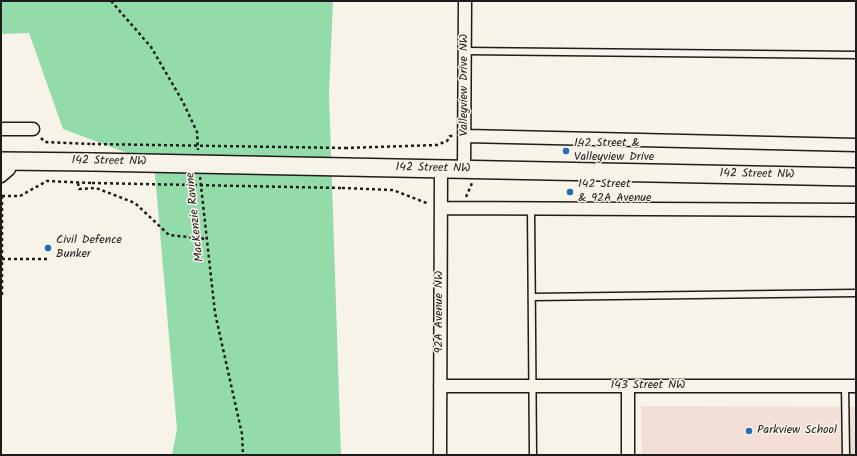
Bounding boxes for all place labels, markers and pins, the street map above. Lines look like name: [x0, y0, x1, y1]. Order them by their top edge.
place label: 142 Street & Valleyview Drive: [574, 137, 654, 165]
marker: 142 Street & Valleyview Drive: [561, 146, 571, 156]
place label: 142 Street & 92A Avenue: [578, 178, 652, 206]
marker: 142 Street & 92A Avenue: [565, 187, 575, 197]
place label: Civil Defence Bunker: [56, 234, 122, 262]
marker: Civil Defence Bunker: [43, 243, 53, 253]
place label: Parkview School: [757, 424, 837, 438]
marker: Parkview School: [744, 426, 754, 436]

